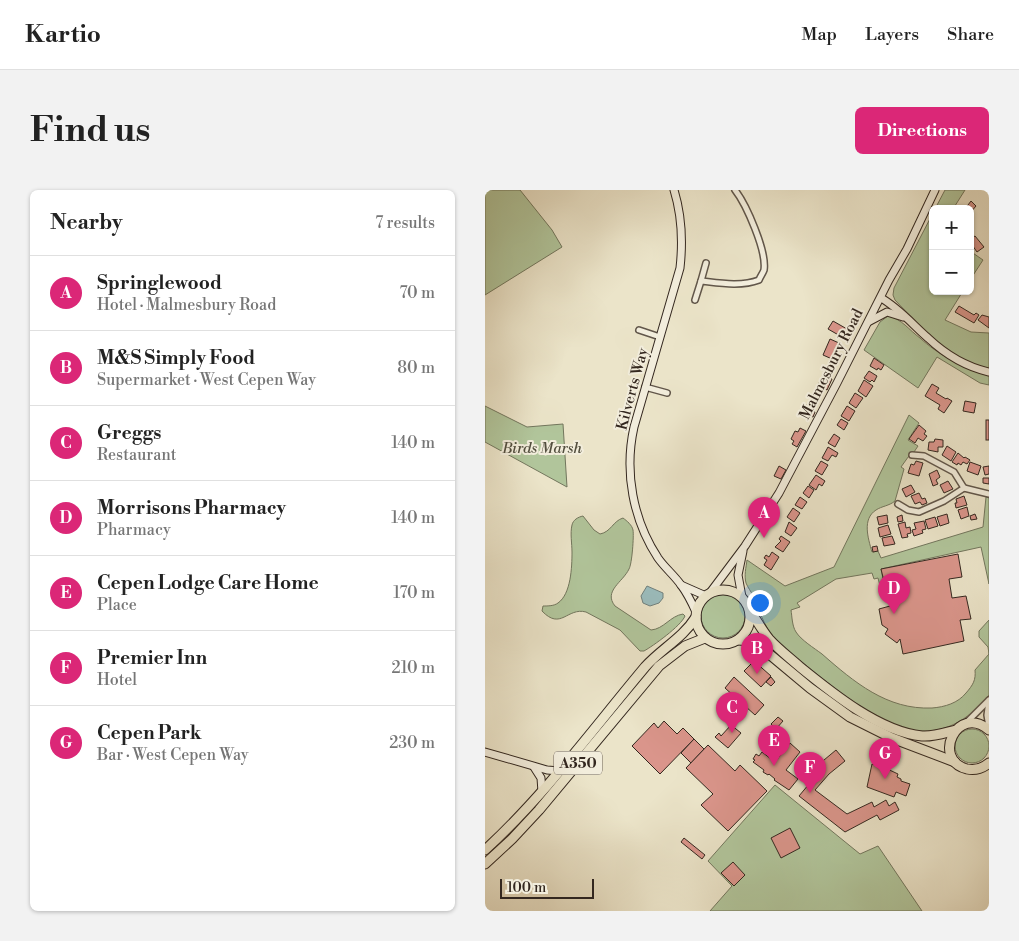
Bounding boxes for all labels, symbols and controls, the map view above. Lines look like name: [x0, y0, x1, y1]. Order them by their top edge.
text: Kartio: [25, 20, 101, 50]
text: Map: [802, 23, 837, 46]
text: Layers: [865, 23, 919, 46]
text: Share: [947, 23, 994, 46]
button: Directions: [855, 107, 989, 154]
text: Find us: [30, 109, 150, 152]
map controls: [929, 205, 974, 295]
button: +: [929, 205, 974, 250]
text: Nearby: [50, 210, 123, 236]
text: 7 results: [375, 213, 435, 233]
button: −: [929, 250, 974, 295]
text: Springlewood: [97, 271, 222, 295]
text: A: [60, 283, 72, 303]
text: 70 m: [399, 283, 435, 303]
text: Hotel · Malmesbury Road: [97, 295, 276, 315]
street label: Malmesbury Road: [795, 305, 868, 423]
street label: Kilverts Way: [612, 345, 653, 432]
text: M&S Simply Food: [97, 346, 255, 370]
text: B: [60, 358, 72, 378]
text: 80 m: [397, 358, 435, 378]
text: Supermarket · West Cepen Way: [97, 370, 316, 390]
text: Greggs: [97, 421, 161, 445]
text: C: [60, 433, 72, 453]
text: 140 m: [391, 433, 435, 453]
park label: Birds Marsh: [501, 439, 582, 458]
text: Restaurant: [97, 445, 176, 465]
text: Morrisons Pharmacy: [97, 496, 286, 520]
pin: A: [748, 497, 780, 538]
text: D: [60, 508, 72, 528]
text: 140 m: [391, 508, 435, 528]
text: Pharmacy: [97, 520, 171, 540]
text: Cepen Lodge Care Home: [97, 571, 319, 595]
pin: D: [878, 573, 910, 614]
text: E: [60, 583, 72, 603]
text: 170 m: [393, 583, 435, 603]
your location: [747, 590, 773, 616]
text: Place: [97, 595, 137, 615]
pin: B: [741, 633, 773, 674]
text: Premier Inn: [97, 646, 207, 670]
text: F: [60, 658, 72, 678]
text: 210 m: [391, 658, 435, 678]
text: Hotel: [97, 670, 137, 690]
pin: C: [716, 692, 748, 733]
text: Cepen Park: [97, 721, 201, 745]
pin: E: [758, 725, 790, 766]
text: G: [60, 733, 72, 753]
text: 230 m: [389, 733, 435, 753]
pin: G: [869, 738, 901, 779]
text: Bar · West Cepen Way: [97, 745, 249, 765]
road number: A350: [554, 752, 602, 774]
pin: F: [794, 752, 826, 793]
scale bar: [500, 876, 594, 899]
text: 100 m: [507, 879, 546, 897]

